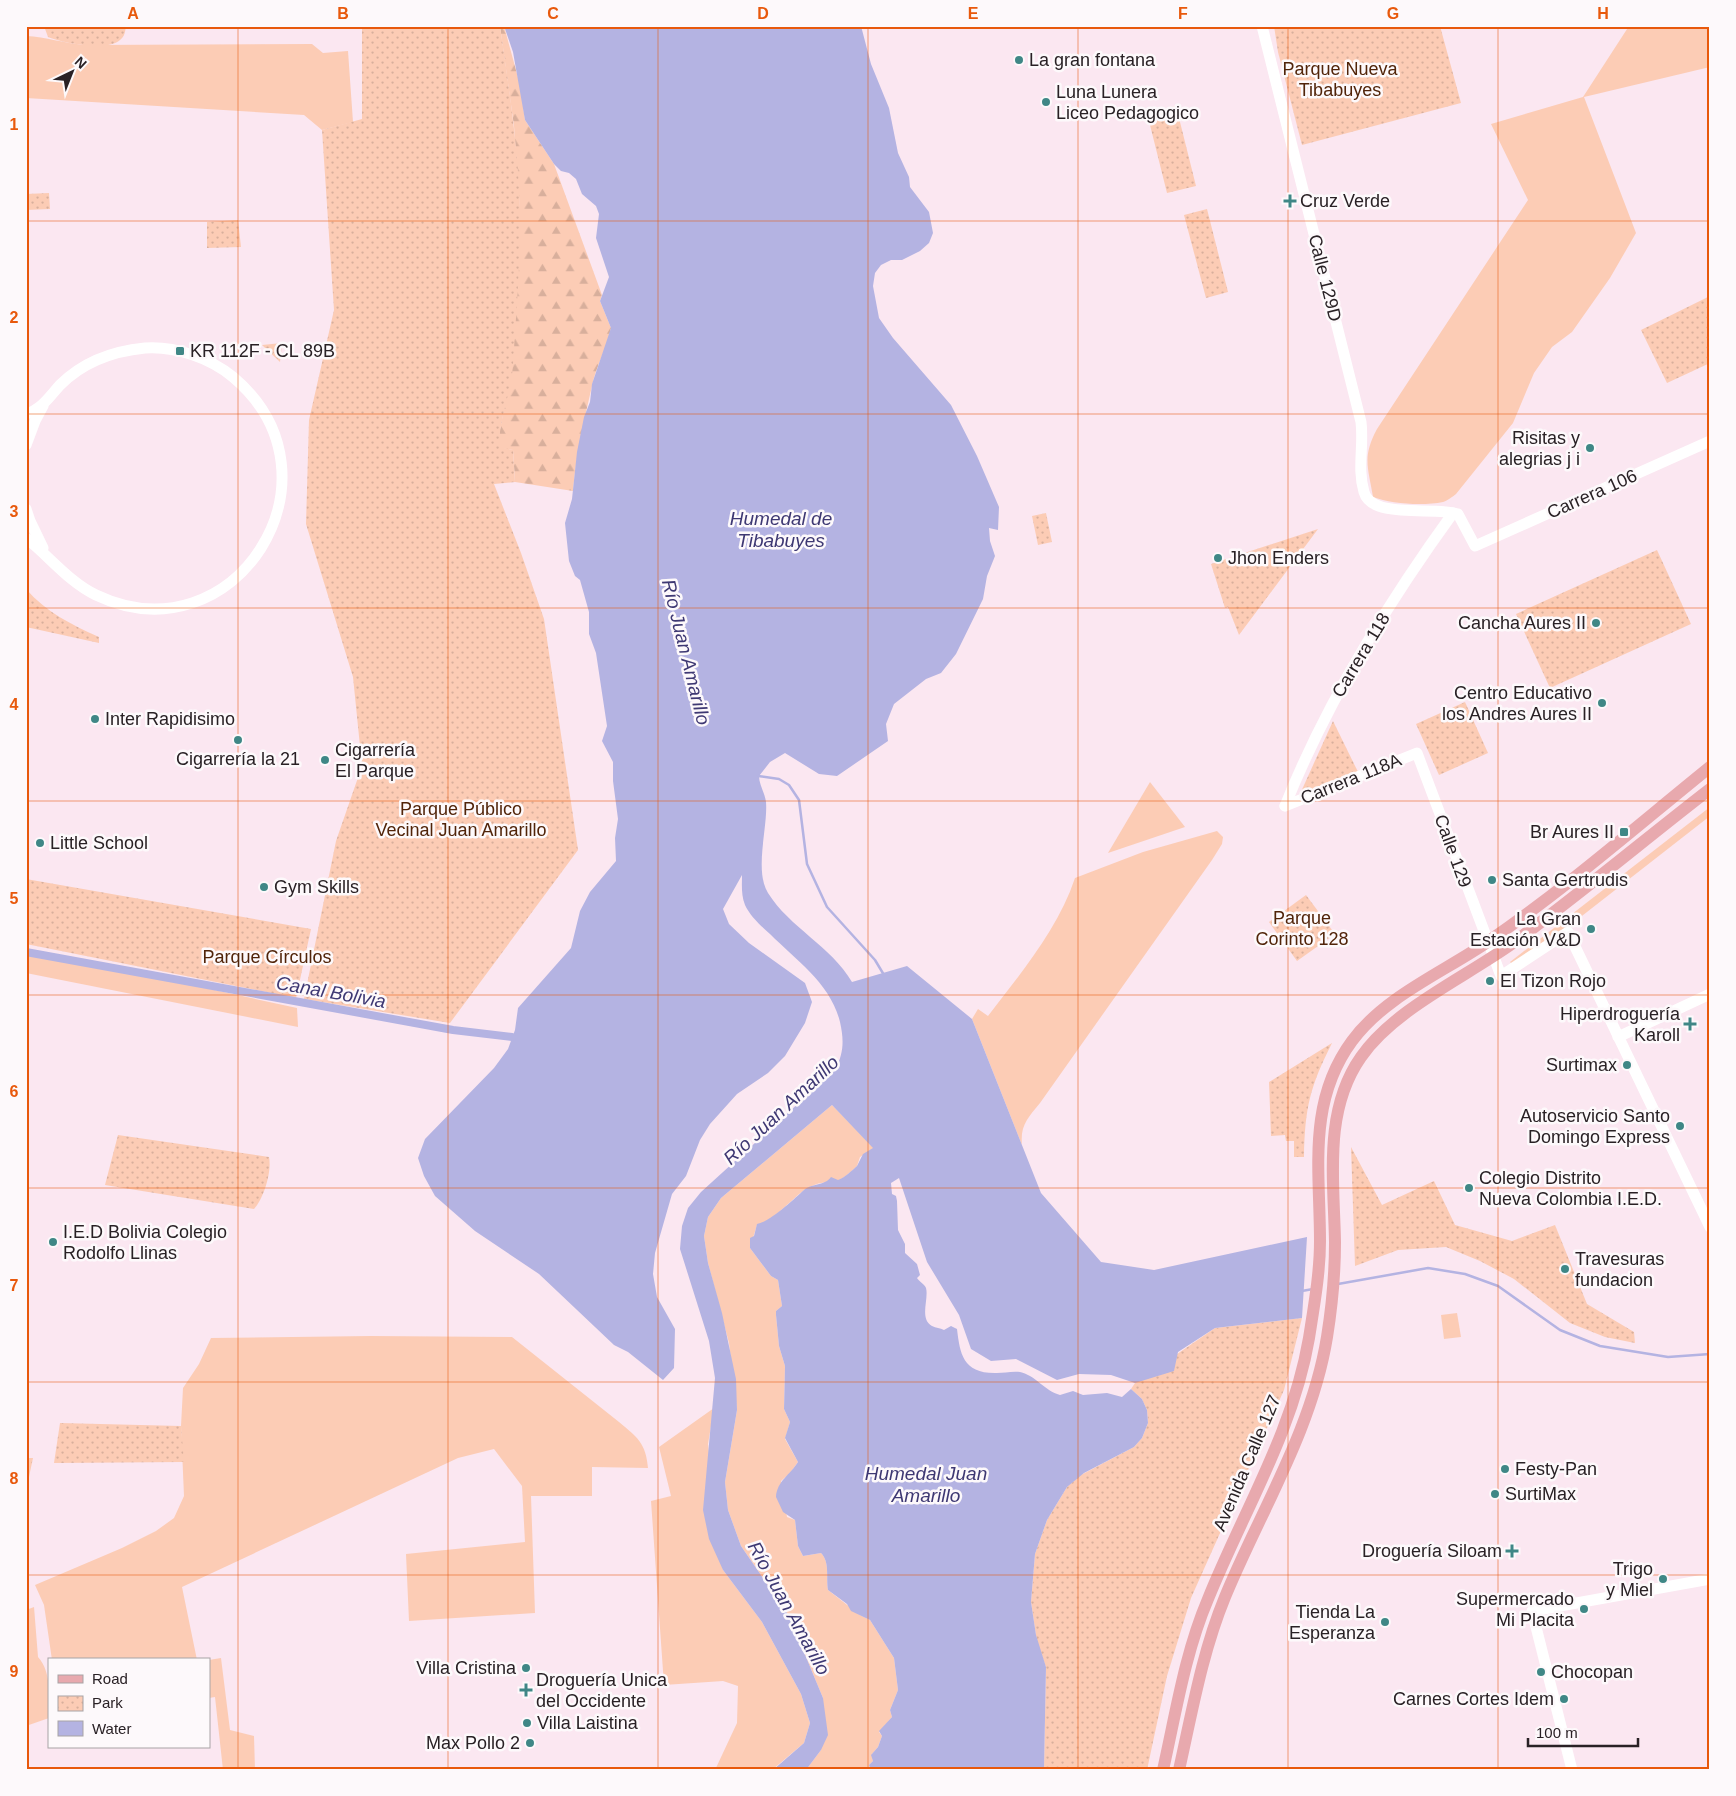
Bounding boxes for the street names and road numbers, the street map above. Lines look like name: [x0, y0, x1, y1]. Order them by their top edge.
street label: Calle 129D: [1305, 232, 1345, 324]
street label: Carrera 106: [1544, 465, 1640, 523]
street label: Carrera 118: [1328, 609, 1394, 701]
street label: Carrera 118A: [1298, 750, 1404, 808]
street label: Calle 129: [1431, 812, 1475, 890]
street label: Avenida Calle 127: [1209, 1392, 1285, 1534]

